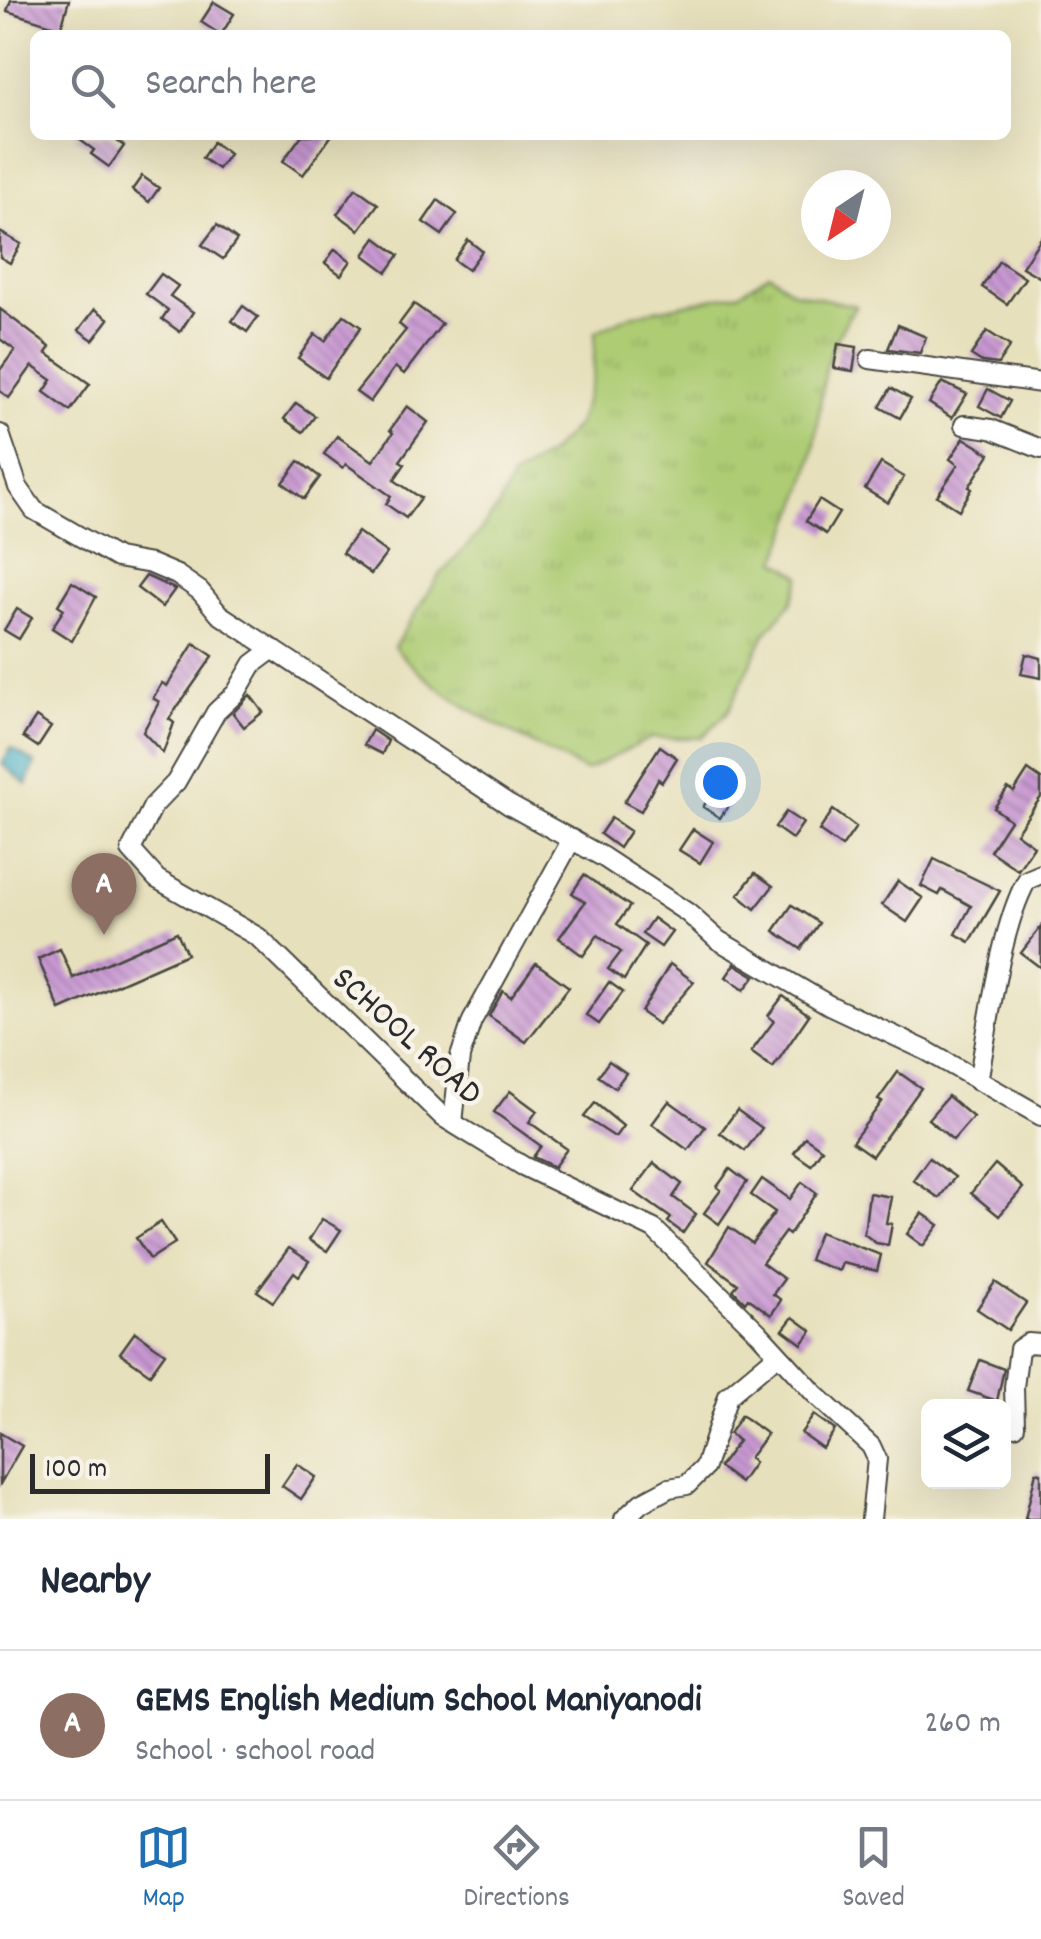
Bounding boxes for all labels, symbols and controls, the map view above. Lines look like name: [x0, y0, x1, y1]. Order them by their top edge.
search box: [30, 30, 1011, 140]
icon: search: [65, 58, 120, 113]
text: Search here: [145, 58, 317, 113]
north arrow: [801, 170, 891, 260]
your location: [695, 757, 746, 808]
pin: A: [72, 852, 136, 935]
street label: SCHOOL ROAD: [319, 956, 492, 1119]
map controls: [921, 1399, 1011, 1489]
button: layers: [921, 1399, 1011, 1489]
scale bar: [30, 1449, 270, 1494]
text: 100 m: [45, 1451, 107, 1491]
text: Nearby: [40, 1554, 150, 1614]
text: GEMS English Medium School Maniyanodi: [135, 1675, 702, 1730]
text: A: [64, 1702, 81, 1748]
text: 260 m: [925, 1702, 1001, 1748]
text: School · school road: [135, 1730, 375, 1776]
tab: Map: [136, 1820, 191, 1920]
tab: Directions: [464, 1820, 570, 1920]
tab: Saved: [842, 1820, 905, 1920]

